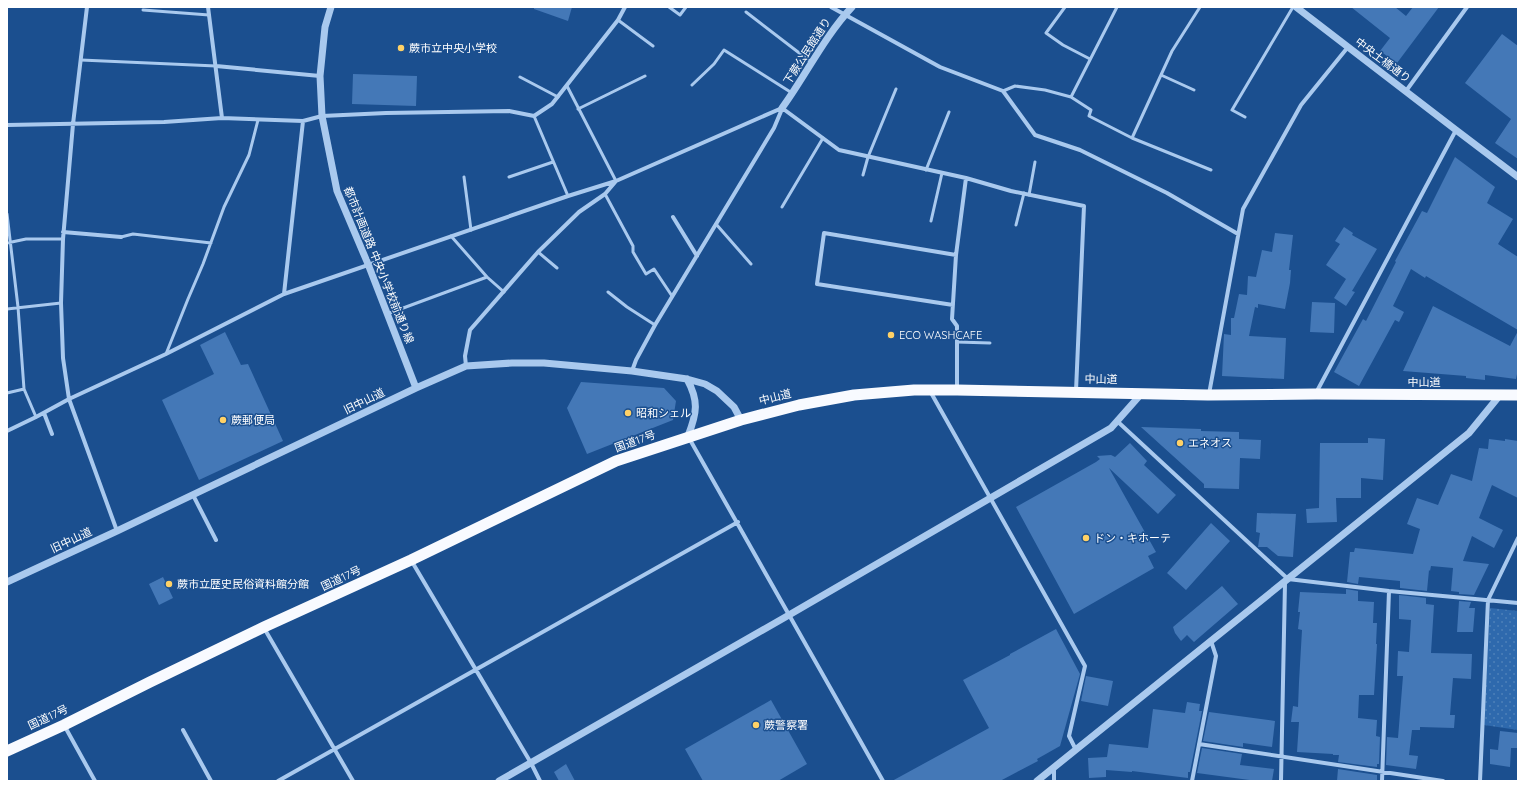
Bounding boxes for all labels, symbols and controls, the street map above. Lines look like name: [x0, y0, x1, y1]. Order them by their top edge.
street label: 下蕨公民館通り: [780, 15, 834, 87]
street label: 中央土橋通り: [1352, 35, 1414, 85]
place label: 蕨市立中央小学校: [409, 41, 497, 55]
marker: 蕨市立中央小学校: [396, 43, 406, 53]
street label: 都市計画道路 中央小学校前通り線: [341, 184, 417, 346]
place label: ECO WASHCAFE: [899, 328, 982, 342]
marker: ECO WASHCAFE: [886, 330, 896, 340]
street label: 中山道: [1084, 372, 1118, 386]
street label: 中山道: [1408, 375, 1441, 389]
street label: 旧中山道: [341, 385, 387, 417]
street label: 中山道: [757, 386, 793, 408]
place label: 昭和シェル: [636, 406, 691, 420]
marker: 昭和シェル: [623, 408, 633, 418]
place label: 蕨郵便局: [231, 413, 275, 427]
marker: 蕨郵便局: [218, 415, 228, 425]
street label: 国道17号: [613, 427, 657, 455]
place label: エネオス: [1188, 436, 1232, 450]
marker: エネオス: [1175, 438, 1185, 448]
street label: 旧中山道: [48, 524, 94, 556]
place label: ドン・キホーテ: [1094, 531, 1171, 545]
marker: ドン・キホーテ: [1081, 533, 1091, 543]
street label: 国道17号: [319, 563, 363, 593]
place label: 蕨市立歴史民俗資料館分館: [177, 577, 309, 591]
marker: 蕨市立歴史民俗資料館分館: [164, 579, 174, 589]
street label: 国道17号: [26, 702, 70, 732]
place label: 蕨警察署: [764, 718, 808, 732]
marker: 蕨警察署: [751, 720, 761, 730]

